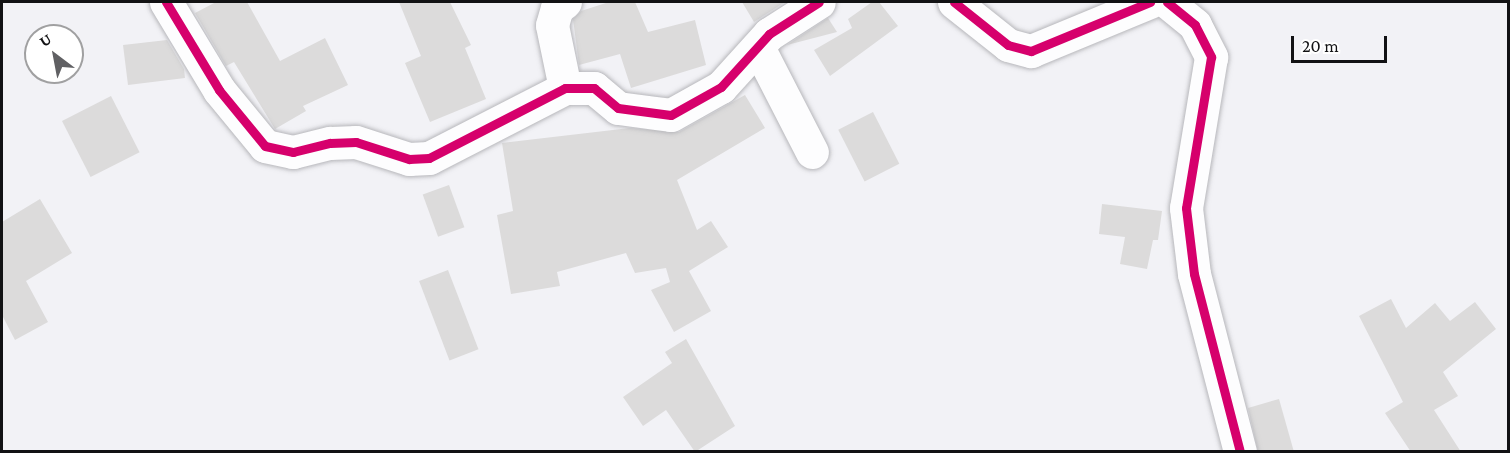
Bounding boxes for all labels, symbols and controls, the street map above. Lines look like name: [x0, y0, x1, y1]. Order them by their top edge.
north arrow: [24, 24, 84, 84]
scale bar: [1294, 24, 1390, 62]
text: U: [36, 30, 54, 50]
text: 20 m: [1302, 36, 1339, 56]

